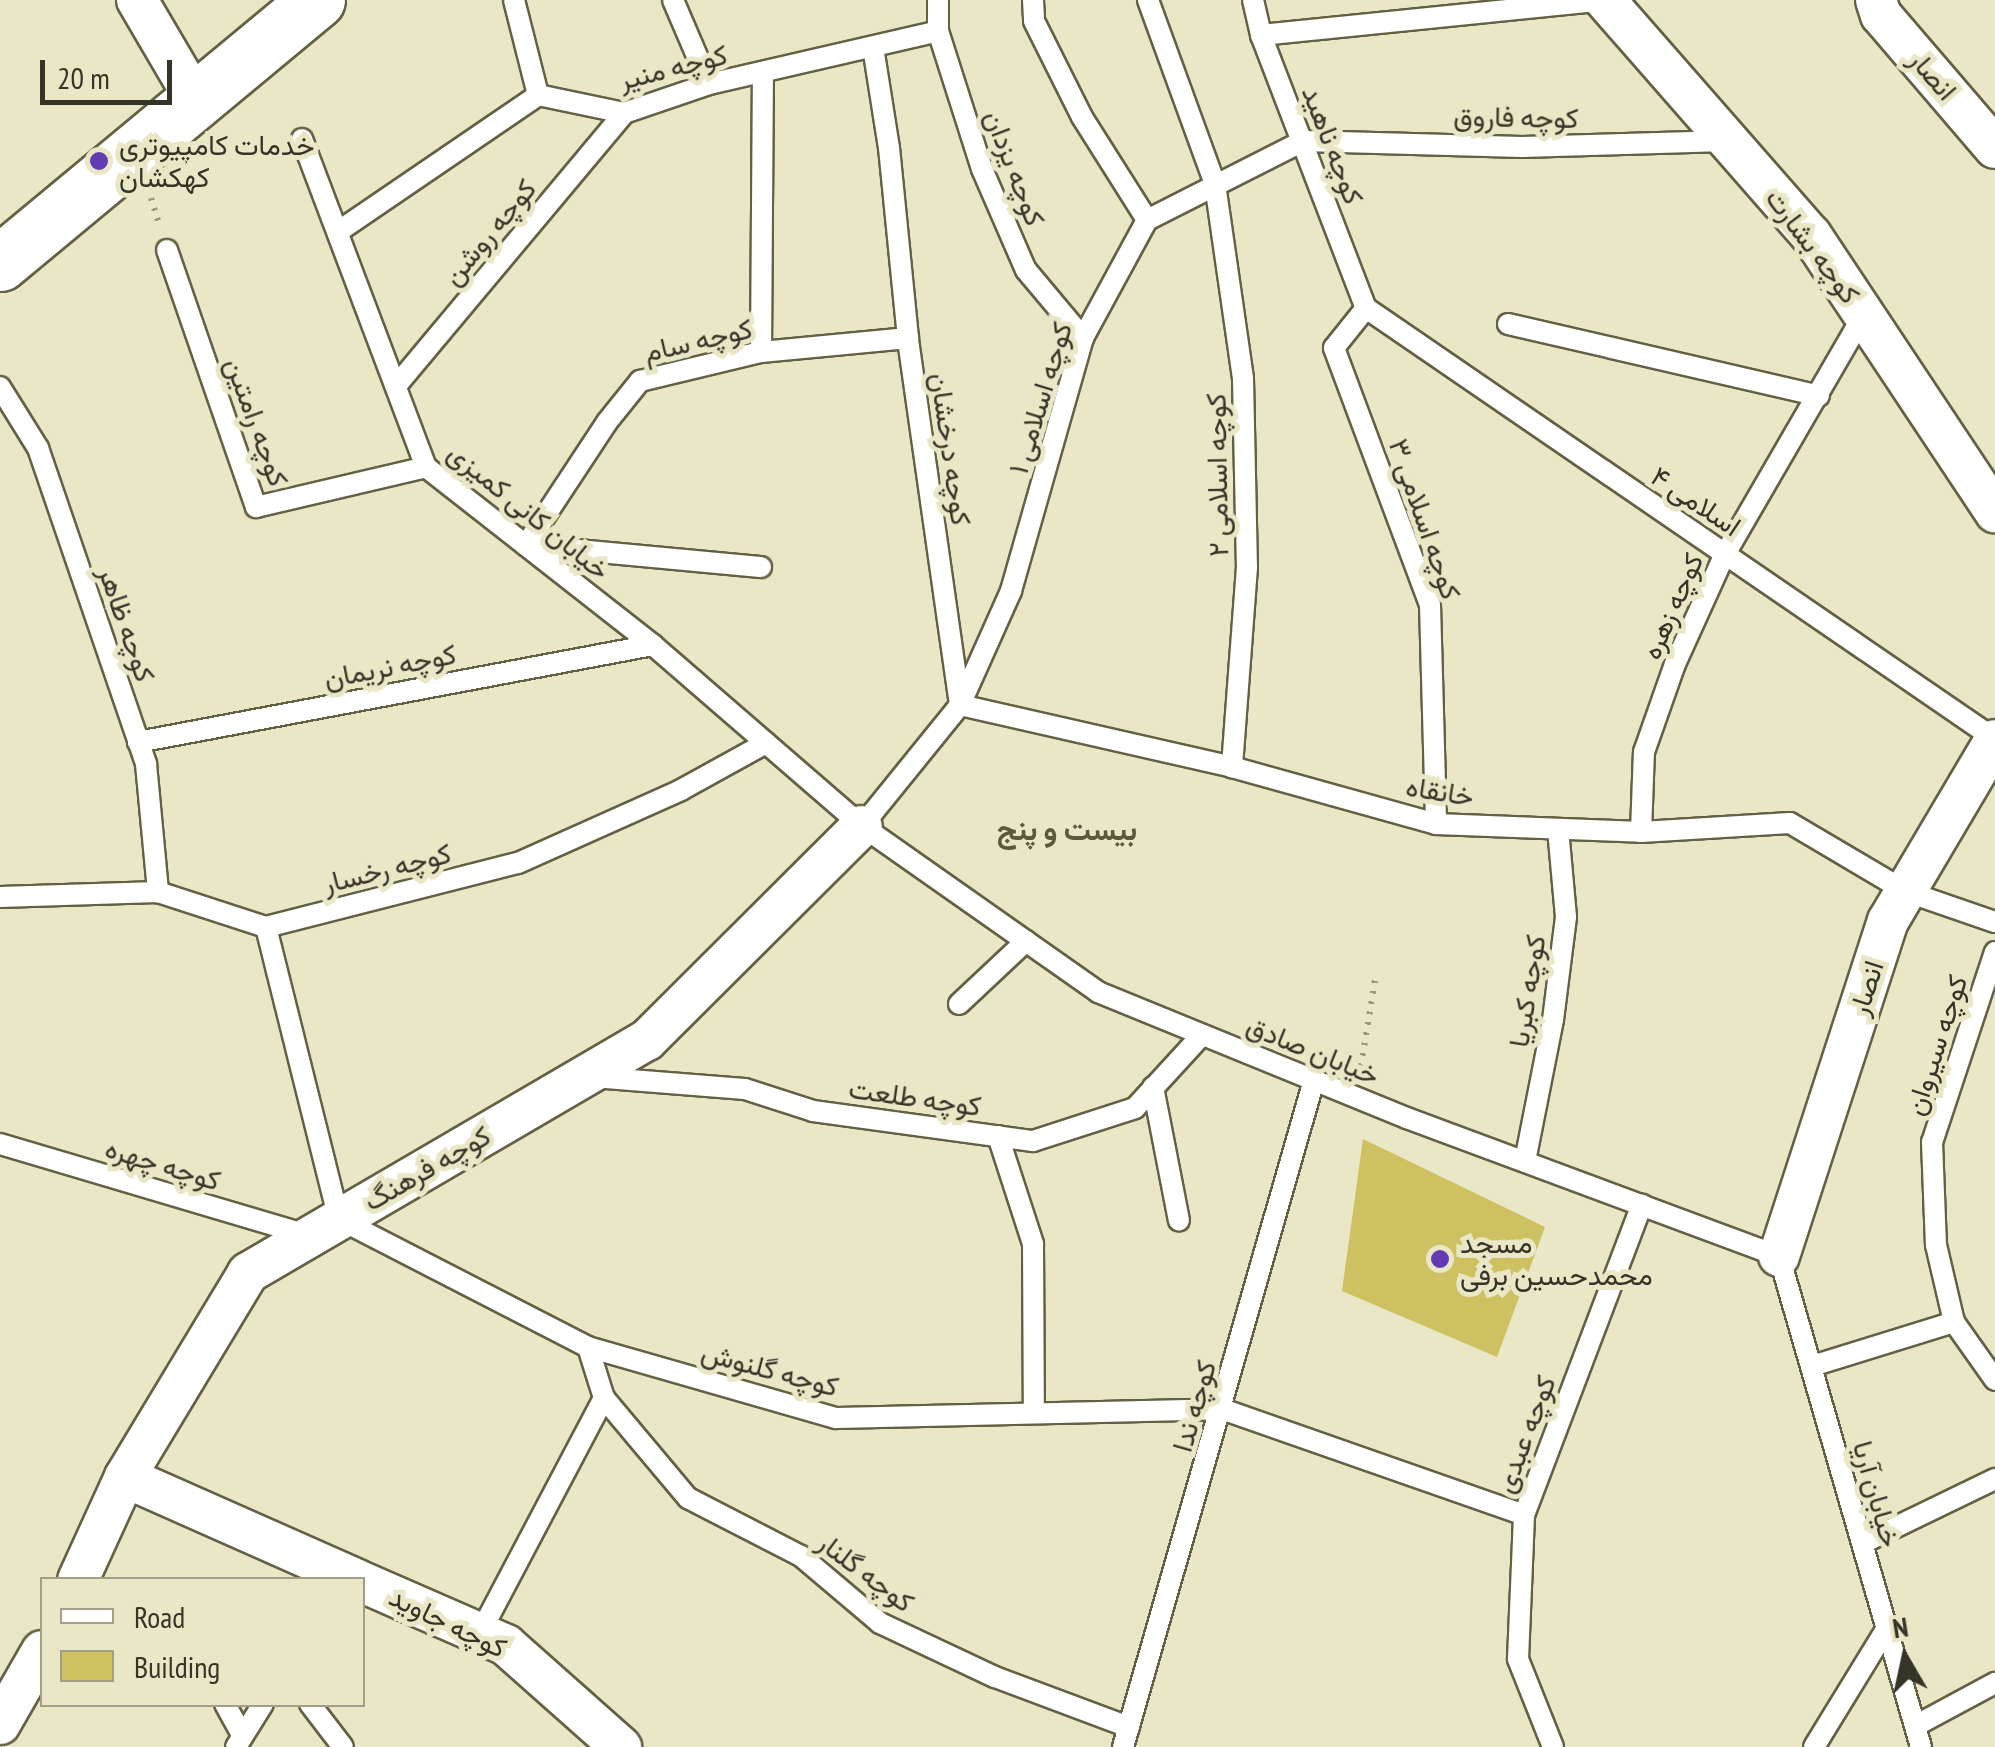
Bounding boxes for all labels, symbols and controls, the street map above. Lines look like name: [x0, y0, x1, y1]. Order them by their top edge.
street label: کوچه منیر: [615, 37, 731, 97]
scale bar: [45, 40, 178, 102]
street label: انصار: [1902, 43, 1964, 107]
text: 20 m: [57, 58, 110, 97]
street label: کوچه ناهید: [1295, 81, 1371, 209]
street label: کوچه فاروق: [1453, 99, 1579, 135]
street label: کوچه یزدان: [978, 105, 1052, 231]
place label: خدمات کامپیوتری کهکشان: [119, 128, 314, 194]
marker: خدمات کامپیوتری کهکشان: [88, 150, 110, 172]
street label: کوچه روشن: [435, 172, 543, 292]
street label: کوچه بشارت: [1759, 182, 1867, 310]
street label: کوچه سام: [641, 311, 755, 369]
street label: کوچه اسلامی ۱: [1001, 318, 1079, 478]
street label: کوچه رامتین: [218, 353, 296, 491]
street label: کوچه درخشان: [924, 371, 978, 527]
street label: کوچه اسلامی ۲: [1199, 393, 1235, 557]
street label: کوچه اسلامی ۳: [1382, 434, 1468, 604]
street label: خیابان کانی کمیزی: [441, 435, 617, 587]
street label: اسلامی ۴: [1645, 459, 1747, 543]
street label: کوچه زهره: [1634, 548, 1710, 664]
street label: کوچه ظاهر: [92, 562, 162, 686]
street label: کوچه نریمان: [321, 637, 459, 695]
street label: خانقاه: [1404, 769, 1476, 813]
district label: بیست و پنج: [997, 811, 1137, 847]
street label: کوچه رخسار: [319, 836, 455, 900]
street label: کوچه کبریا: [1502, 933, 1552, 1049]
street label: انصار: [1841, 956, 1891, 1020]
street label: کوچه سیروان: [1898, 971, 1974, 1119]
street label: خیابان صادق: [1242, 1008, 1384, 1092]
street label: کوچه طلعت: [847, 1071, 983, 1123]
street label: کوچه فرهنگ: [358, 1118, 496, 1218]
street label: کوچه چهره: [101, 1131, 225, 1197]
place label: مسجد محمدحسین برفی: [1460, 1226, 1653, 1292]
marker: مسجد محمدحسین برفی: [1429, 1248, 1451, 1270]
street label: کوچه گلنوش: [698, 1335, 842, 1403]
street label: کوچه ندا: [1165, 1356, 1223, 1456]
street label: کوچه عبدی: [1487, 1371, 1563, 1497]
street label: خیابان آریا: [1846, 1437, 1908, 1551]
street label: کوچه گلنار: [811, 1525, 921, 1619]
legend: [40, 1577, 365, 1707]
street label: کوچه جاوید: [384, 1579, 512, 1665]
text: Road: [134, 1597, 185, 1636]
north arrow: [1855, 1607, 1955, 1707]
text: N: [1890, 1607, 1911, 1646]
text: Building: [134, 1647, 220, 1686]

